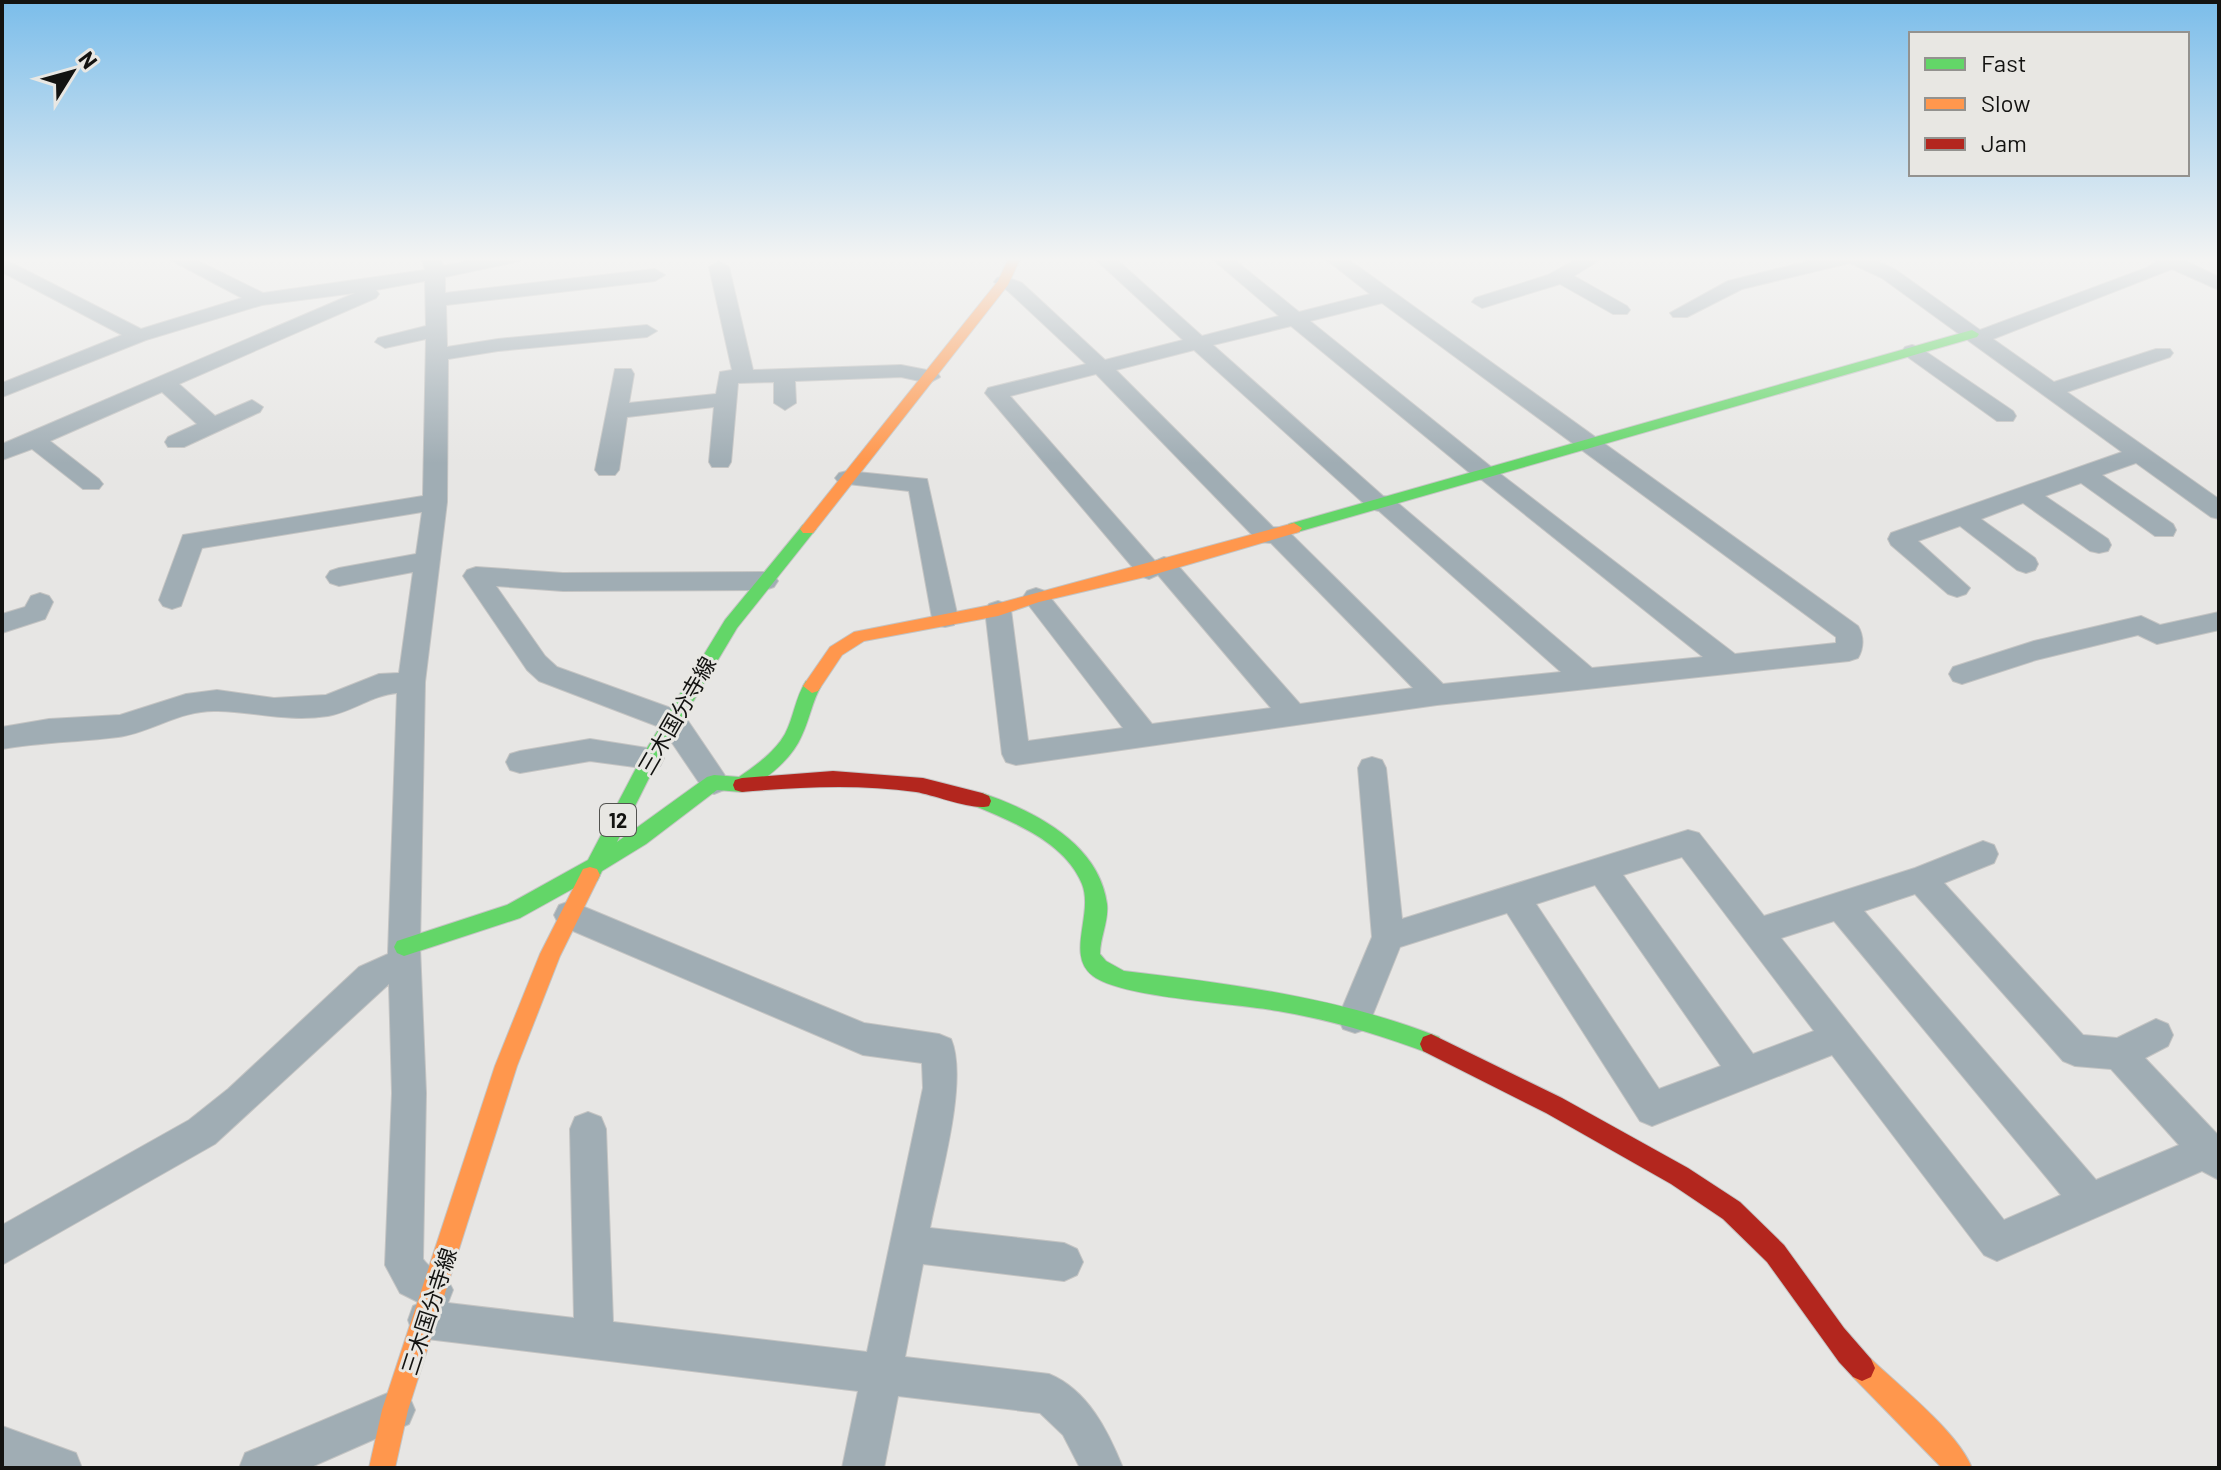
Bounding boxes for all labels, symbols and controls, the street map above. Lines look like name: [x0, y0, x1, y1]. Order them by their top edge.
north arrow: [32, 32, 112, 112]
legend: [1909, 32, 2189, 176]
text: N: [74, 46, 104, 73]
text: Fast: [1981, 48, 2026, 77]
text: Slow: [1981, 88, 2030, 117]
text: Jam: [1981, 128, 2027, 157]
street label: 三木国分寺線: [632, 651, 720, 779]
road number: 12: [600, 804, 636, 836]
street label: 三木国分寺線: [395, 1244, 461, 1378]

